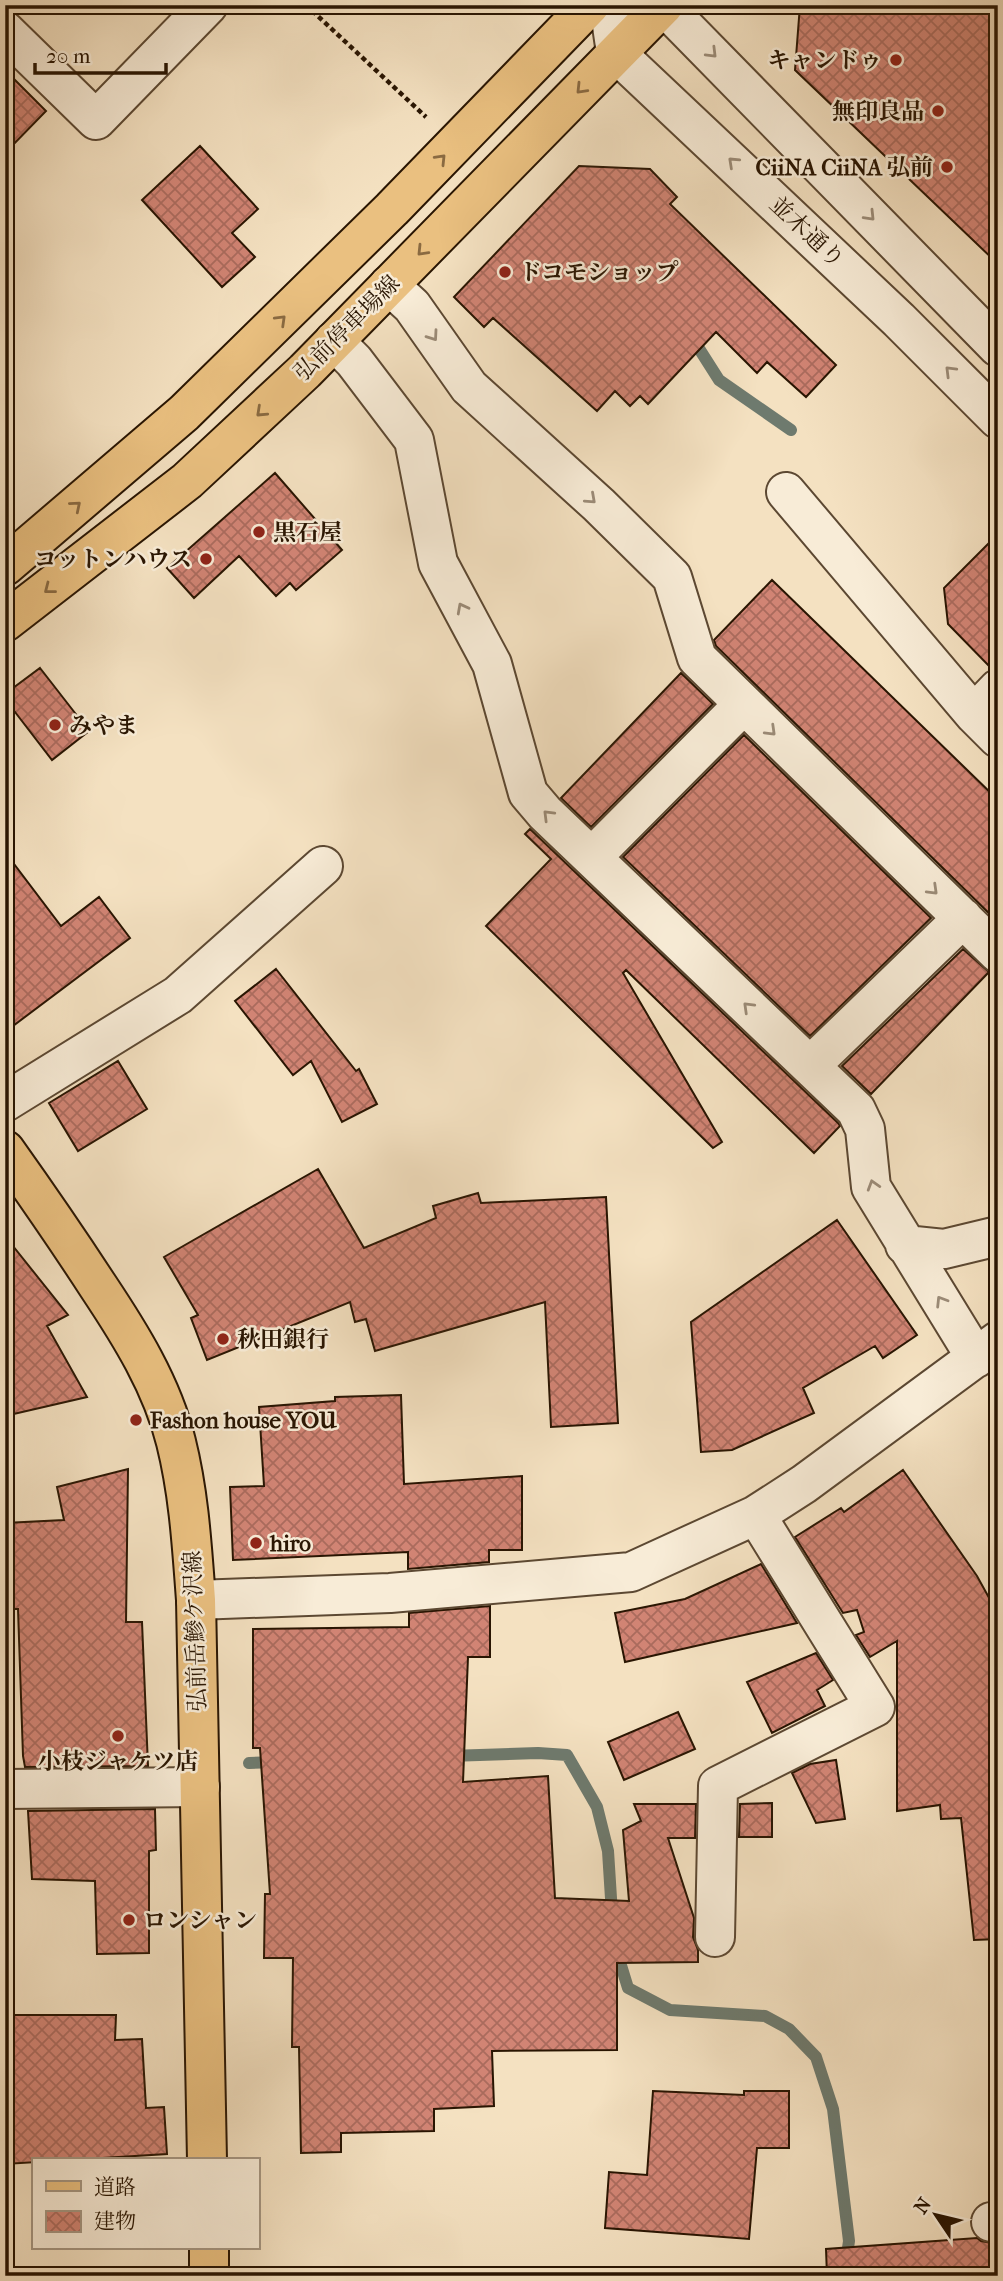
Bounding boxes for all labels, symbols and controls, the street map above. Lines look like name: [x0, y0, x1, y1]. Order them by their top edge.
scale bar: [35, 32, 166, 76]
text: 20 m: [46, 44, 91, 68]
one-way arrow: [703, 45, 716, 58]
place label: キャンドゥ: [768, 47, 882, 74]
marker: キャンドゥ: [888, 52, 904, 68]
one-way arrow: [577, 80, 590, 93]
place label: 無印良品: [832, 98, 924, 125]
marker: 無印良品: [930, 103, 946, 119]
one-way arrow: [432, 154, 445, 167]
place label: CiiNA CiiNA 弘前: [755, 154, 933, 181]
one-way arrow: [728, 158, 741, 171]
marker: CiiNA CiiNA 弘前: [939, 159, 955, 175]
street label: 並木通り: [764, 191, 850, 273]
one-way arrow: [862, 208, 875, 221]
one-way arrow: [418, 243, 431, 256]
place label: ドコモショップ: [519, 259, 679, 286]
marker: ドコモショップ: [497, 264, 513, 280]
street label: 弘前停車場線: [289, 270, 405, 386]
one-way arrow: [272, 316, 285, 329]
one-way arrow: [425, 328, 437, 341]
one-way arrow: [945, 366, 958, 379]
one-way arrow: [256, 404, 269, 416]
one-way arrow: [583, 490, 596, 503]
one-way arrow: [69, 502, 81, 515]
place label: 黒石屋: [273, 519, 342, 546]
marker: 黒石屋: [251, 524, 267, 540]
place label: コットンハウス: [34, 546, 192, 573]
marker: コットンハウス: [198, 551, 214, 567]
one-way arrow: [44, 580, 56, 593]
one-way arrow: [457, 603, 471, 615]
place label: みやま: [69, 712, 138, 739]
marker: みやま: [47, 717, 63, 733]
one-way arrow: [763, 722, 776, 735]
one-way arrow: [544, 811, 557, 824]
one-way arrow: [925, 881, 938, 894]
one-way arrow: [743, 1002, 756, 1015]
one-way arrow: [866, 1179, 881, 1192]
one-way arrow: [936, 1296, 949, 1309]
place label: 秋田銀行: [237, 1326, 329, 1353]
marker: 秋田銀行: [215, 1331, 231, 1347]
place label: Fashon house YOU: [149, 1407, 337, 1434]
marker: Fashon house YOU: [128, 1412, 144, 1428]
place label: hiro: [269, 1530, 311, 1557]
marker: hiro: [248, 1535, 264, 1551]
street label: 弘前岳鰺ケ沢線: [179, 1550, 211, 1712]
marker: 小枝ジャケツ店: [110, 1728, 126, 1744]
place label: 小枝ジャケツ店: [38, 1748, 198, 1775]
place label: ロンシャン: [143, 1907, 257, 1934]
marker: ロンシャン: [121, 1912, 137, 1928]
legend: [32, 2158, 259, 2250]
text: 道路: [94, 2175, 136, 2199]
north arrow: [902, 2180, 972, 2250]
text: N: [910, 2193, 936, 2218]
text: 建物: [94, 2209, 136, 2233]

